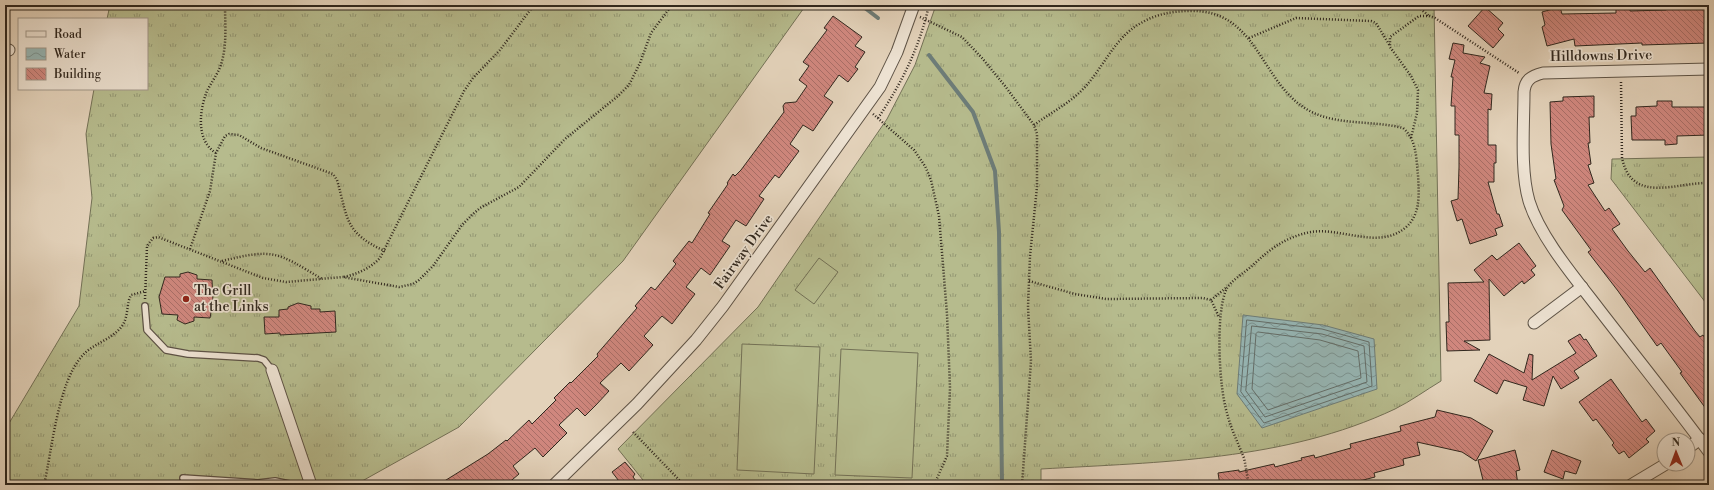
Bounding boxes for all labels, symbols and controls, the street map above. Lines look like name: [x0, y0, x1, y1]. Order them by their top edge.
legend: [18, 18, 148, 90]
text: Road: [54, 27, 82, 42]
street label: Hilldowns Drive: [1550, 46, 1652, 66]
text: Water: [53, 47, 86, 62]
text: Building: [53, 67, 102, 82]
street label: Fairway Drive: [711, 211, 777, 293]
place label: The Grill at the Links: [194, 282, 269, 316]
marker: The Grill at the Links: [181, 294, 191, 304]
north arrow: [1656, 432, 1696, 472]
text: N: [1671, 436, 1681, 450]

